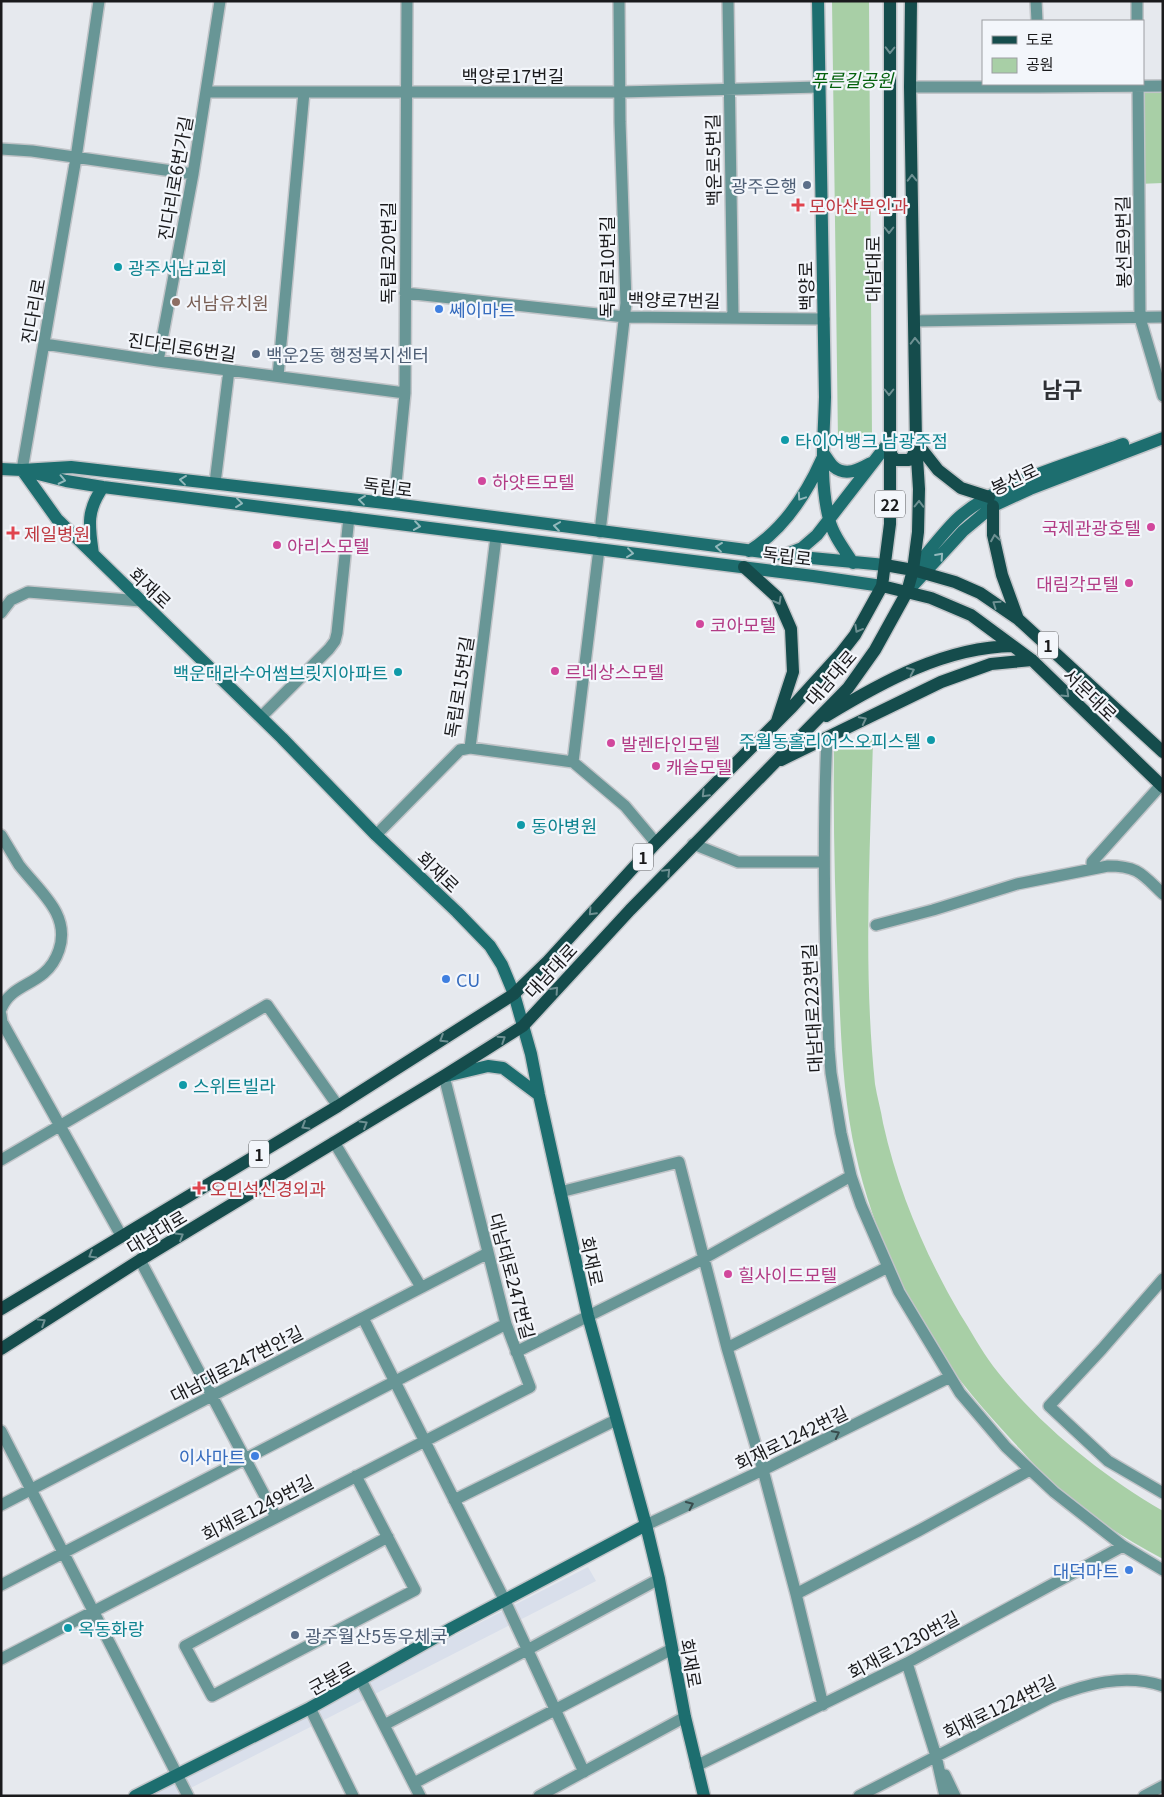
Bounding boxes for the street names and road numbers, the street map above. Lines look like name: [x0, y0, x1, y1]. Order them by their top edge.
street label: 백양로17번길: [462, 62, 564, 88]
street label: 백운로5번길: [698, 113, 726, 207]
street label: 진다리로6번가길: [150, 114, 198, 242]
street label: 봉선로9번길: [1108, 195, 1136, 289]
street label: 독립로20번길: [374, 202, 400, 304]
street label: 독립로10번길: [593, 216, 619, 318]
street label: 대남대로: [859, 236, 885, 302]
street label: 백양로: [792, 261, 818, 311]
street label: 진다리로: [13, 276, 51, 346]
street label: 백양로7번길: [627, 285, 721, 313]
street label: 진다리로6번길: [126, 326, 238, 366]
street label: 봉선로: [986, 456, 1042, 500]
street label: 독립로: [362, 470, 414, 502]
road number: 22: [875, 490, 905, 518]
street label: 독립로: [761, 539, 813, 571]
street label: 회재로: [124, 560, 178, 614]
road number: 1: [1038, 632, 1058, 658]
street label: 독립로15번길: [437, 634, 479, 740]
street label: 대남대로: [798, 643, 862, 711]
street label: 서문대로: [1058, 662, 1124, 726]
street label: 회재로: [412, 844, 466, 898]
road number: 1: [633, 844, 653, 870]
street label: 대남대로: [518, 937, 582, 1003]
street label: 대남대로223번길: [795, 943, 827, 1073]
road number: 1: [249, 1140, 269, 1168]
street label: 대남대로: [121, 1203, 191, 1259]
street label: 대남대로247번길: [484, 1210, 542, 1342]
street label: 회재로: [575, 1234, 611, 1288]
street label: 대남대로247번안길: [165, 1318, 307, 1408]
street label: 회재로1242번길: [730, 1398, 852, 1476]
street label: 회재로1249번길: [196, 1468, 318, 1546]
street label: 회재로1230번길: [843, 1604, 963, 1684]
street label: 회재로: [675, 1636, 709, 1690]
street label: 군분로: [303, 1654, 359, 1700]
street label: 회재로1224번길: [938, 1667, 1060, 1745]

